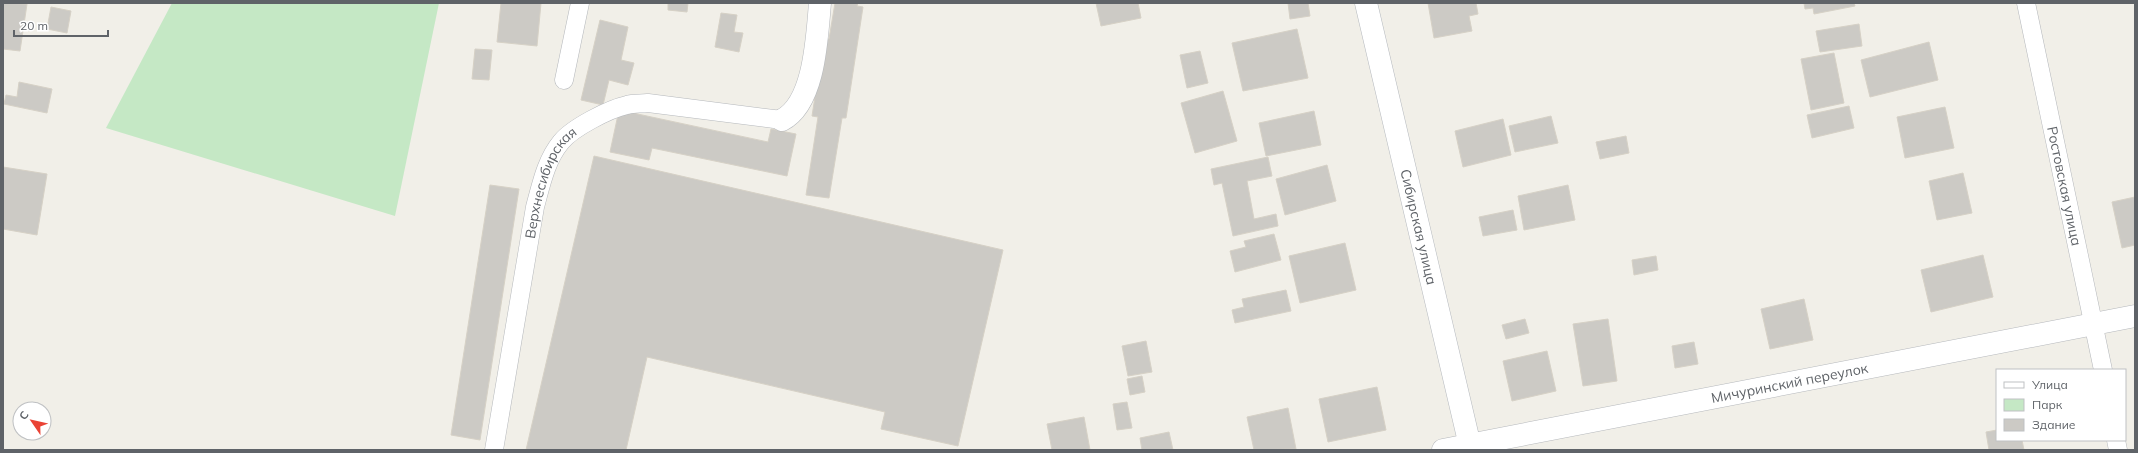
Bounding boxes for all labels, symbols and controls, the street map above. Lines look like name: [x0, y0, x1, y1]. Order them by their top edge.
scale bar: [14, 12, 108, 38]
text: 20 m: [20, 18, 48, 33]
street label: Верхнесибирская: [521, 123, 580, 240]
street label: Ростовская улица: [2043, 125, 2086, 247]
street label: Сибирская улица: [1396, 167, 1441, 287]
street label: Мичуринский переулок: [1710, 359, 1870, 407]
legend: [1996, 369, 2126, 441]
text: Улица: [2031, 377, 2068, 392]
text: Парк: [2032, 397, 2063, 412]
north arrow: [12, 401, 52, 441]
text: С: [16, 408, 32, 422]
text: Здание: [2032, 417, 2076, 432]

